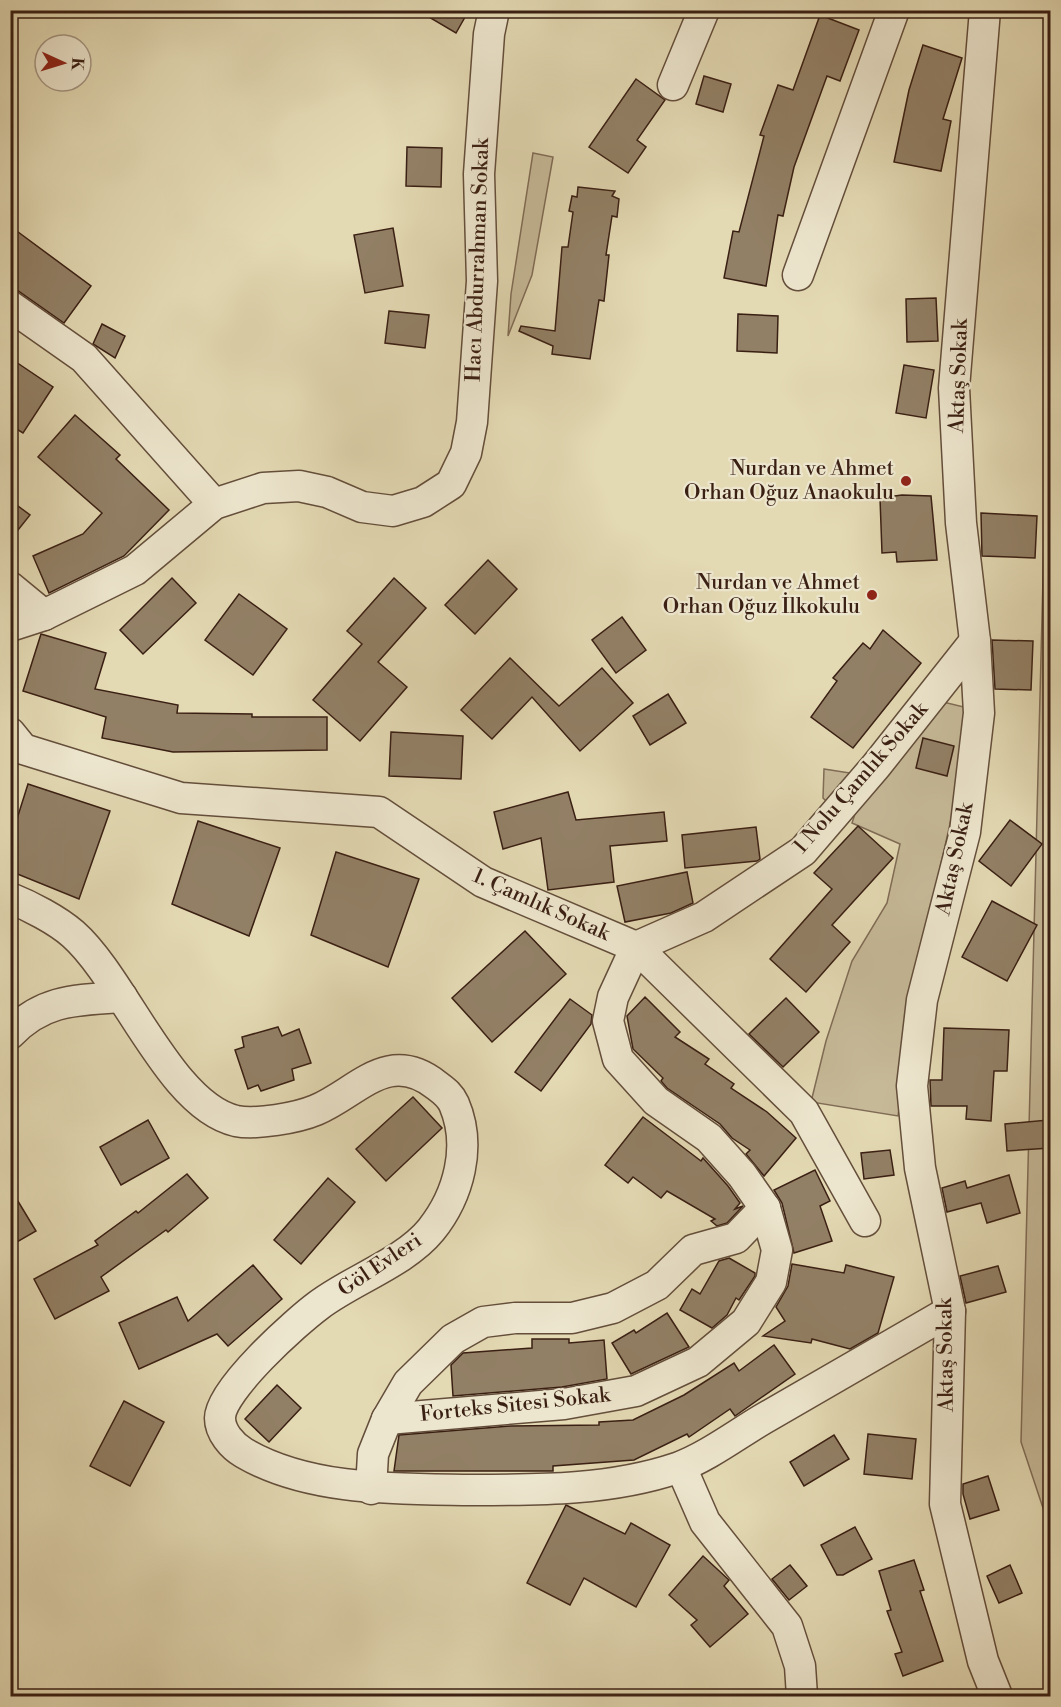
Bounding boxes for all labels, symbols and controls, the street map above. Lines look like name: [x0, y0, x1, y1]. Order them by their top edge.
north arrow: [33, 33, 93, 93]
text: K: [66, 57, 87, 72]
street label: Hacı Abdurrahman Sokak: [461, 137, 495, 382]
street label: Aktaş Sokak: [944, 317, 974, 435]
place label: Nurdan ve Ahmet Orhan Oğuz Anaokulu: [684, 456, 895, 506]
marker: Nurdan ve Ahmet Orhan Oğuz Anaokulu: [899, 474, 913, 488]
place label: Nurdan ve Ahmet Orhan Oğuz İlkokulu: [663, 570, 861, 620]
marker: Nurdan ve Ahmet Orhan Oğuz İlkokulu: [865, 588, 879, 602]
street label: 1 Nolu Çamlık Sokak: [788, 696, 934, 859]
street label: Aktaş Sokak: [930, 799, 980, 919]
street label: 1. Çamlık Sokak: [468, 863, 615, 947]
street label: Göl Evleri: [333, 1228, 427, 1302]
street label: Aktaş Sokak: [932, 1297, 960, 1413]
street label: Forteks Sitesi Sokak: [419, 1382, 612, 1428]

